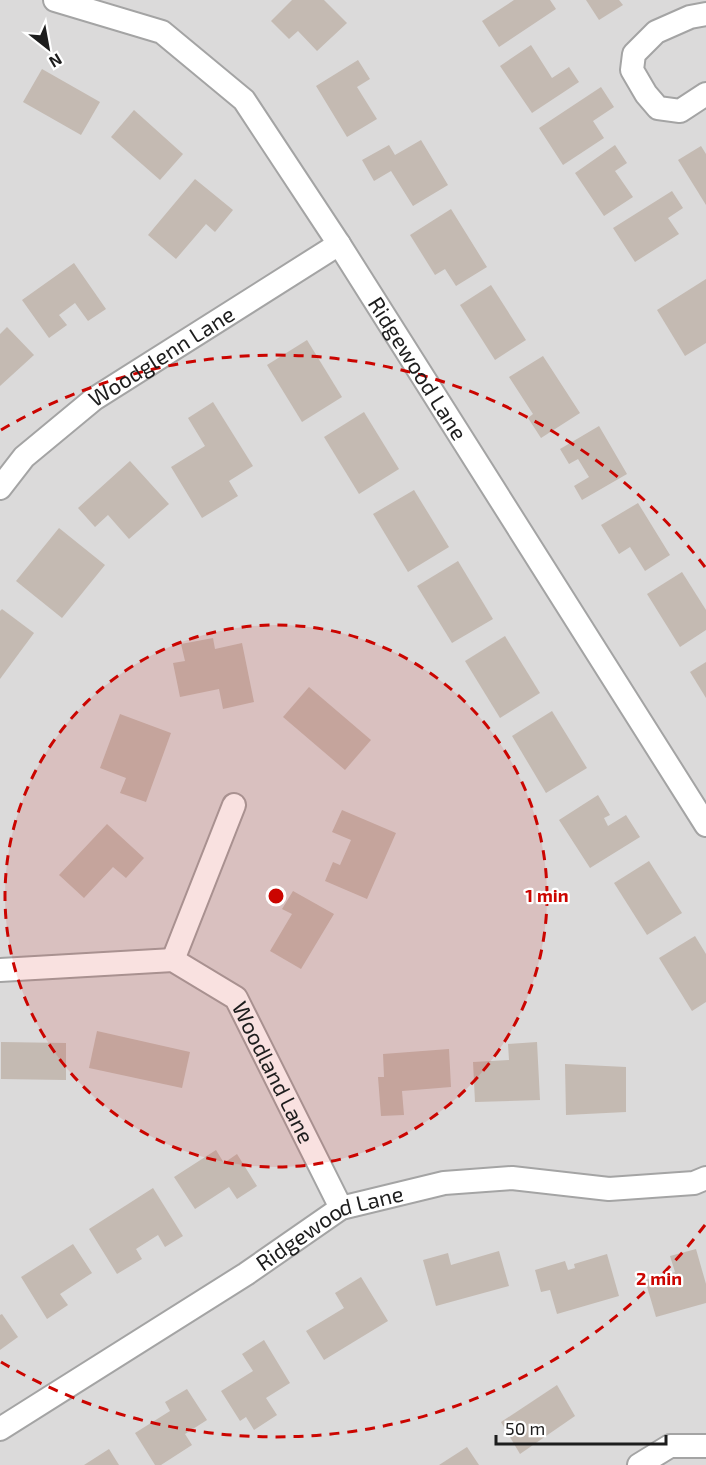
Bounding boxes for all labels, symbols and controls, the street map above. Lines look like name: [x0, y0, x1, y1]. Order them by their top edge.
north arrow: [18, 18, 78, 78]
text: N: [46, 50, 66, 72]
street label: Ridgewood Lane: [364, 292, 473, 444]
street label: Woodglenn Lane: [83, 300, 239, 411]
text: 1 min: [525, 884, 569, 906]
centre of rings: [266, 886, 286, 906]
street label: Woodland Lane: [228, 997, 320, 1147]
street label: Ridgewood Lane: [250, 1179, 406, 1275]
text: 2 min: [636, 1267, 682, 1289]
scale bar: [496, 1408, 666, 1446]
text: 50 m: [505, 1417, 545, 1439]

